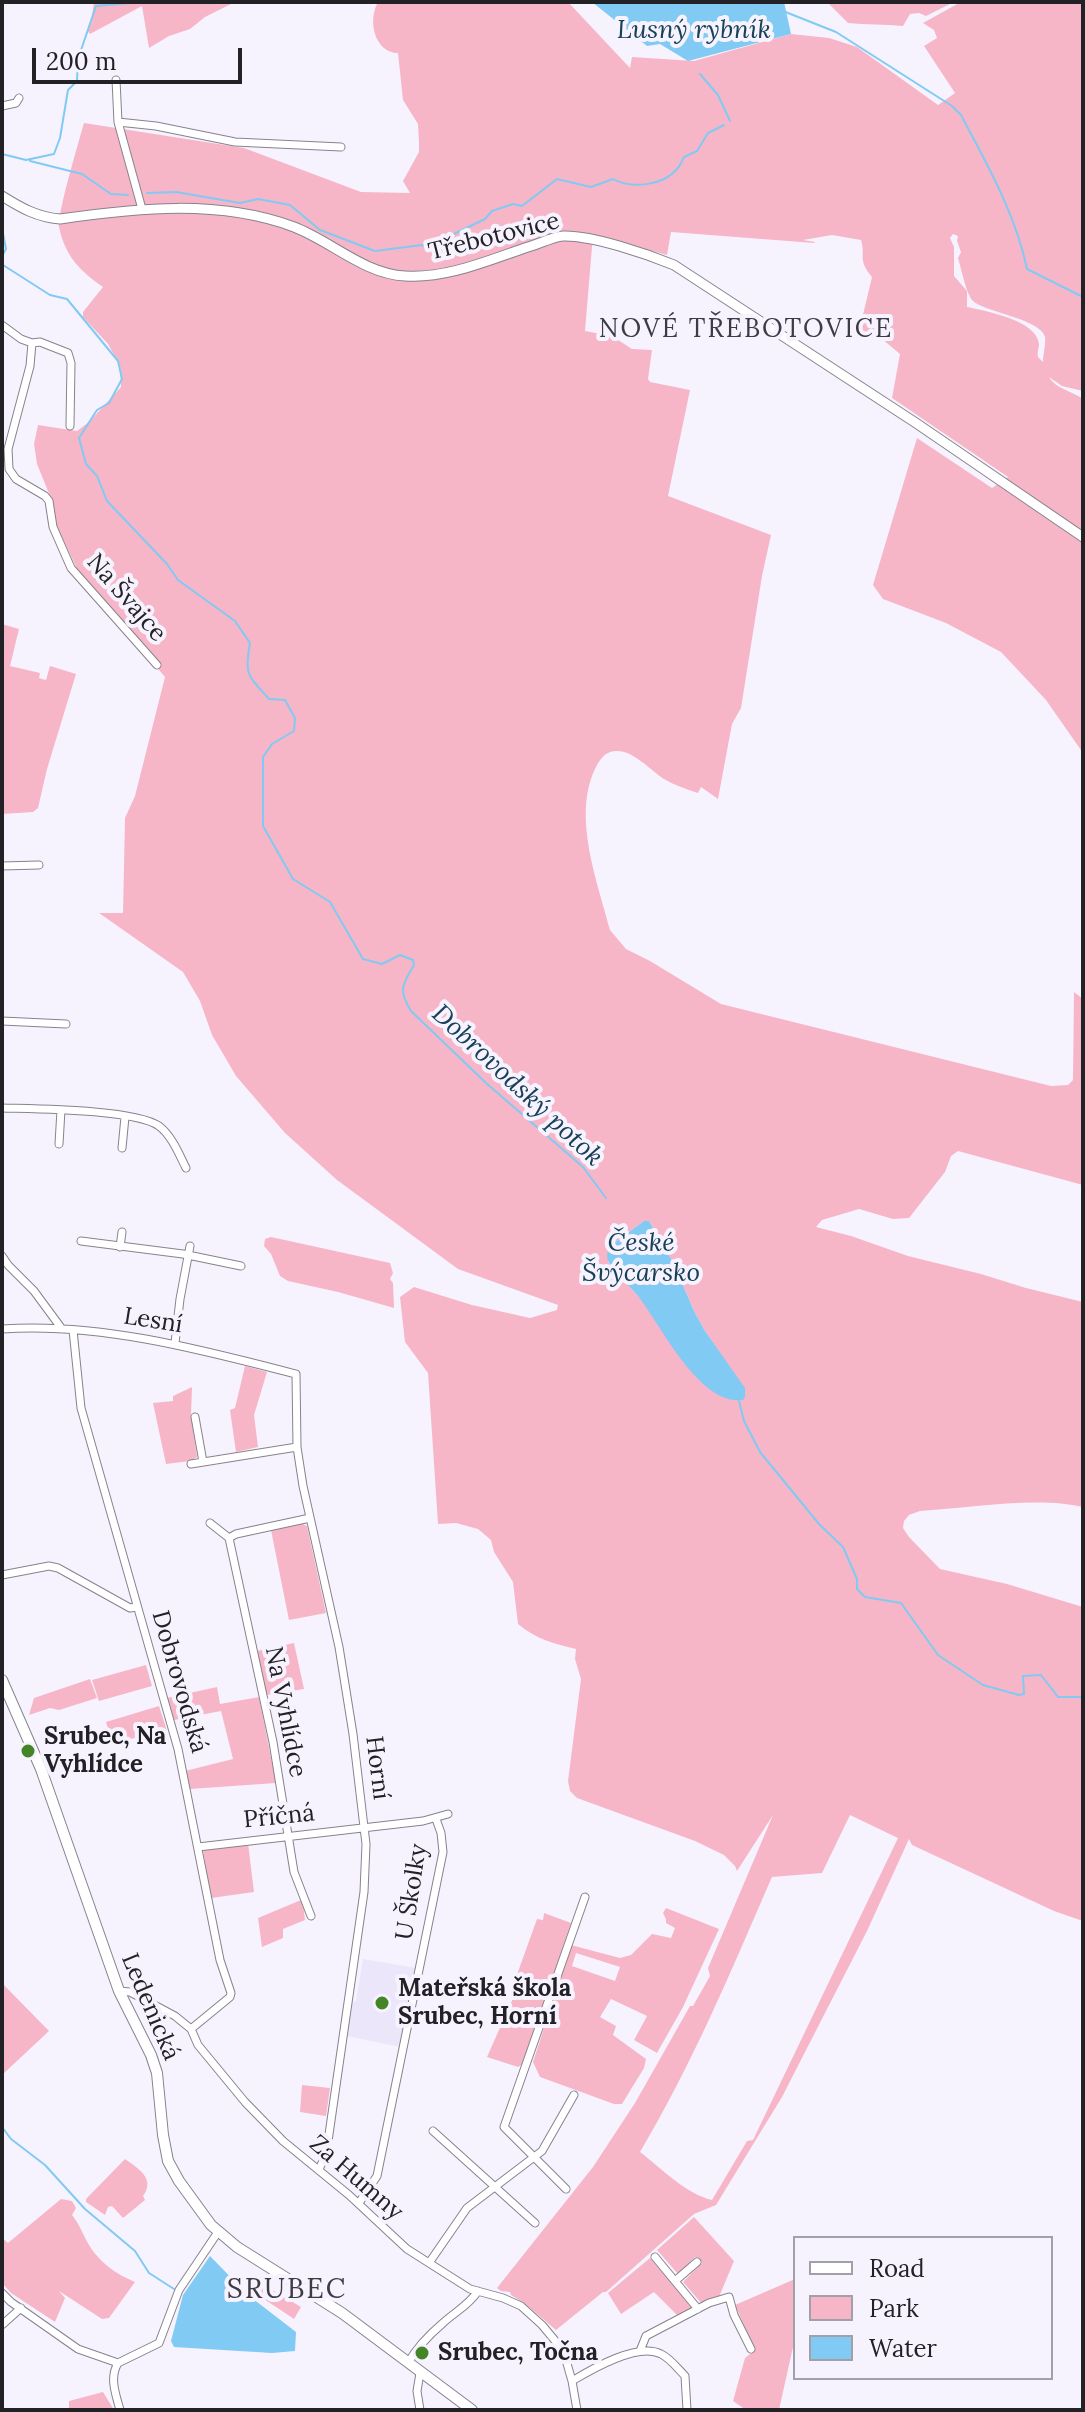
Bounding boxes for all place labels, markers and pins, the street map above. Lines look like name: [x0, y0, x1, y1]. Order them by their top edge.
place label: Srubec, Na Vyhlídce: [44, 1723, 166, 1779]
marker: Srubec, Na Vyhlídce: [19, 1742, 37, 1760]
place label: Mateřská škola Srubec, Horní: [398, 1975, 571, 2031]
marker: Mateřská škola Srubec, Horní: [373, 1994, 391, 2012]
place label: Srubec, Točna: [438, 2339, 598, 2367]
marker: Srubec, Točna: [413, 2344, 431, 2362]

